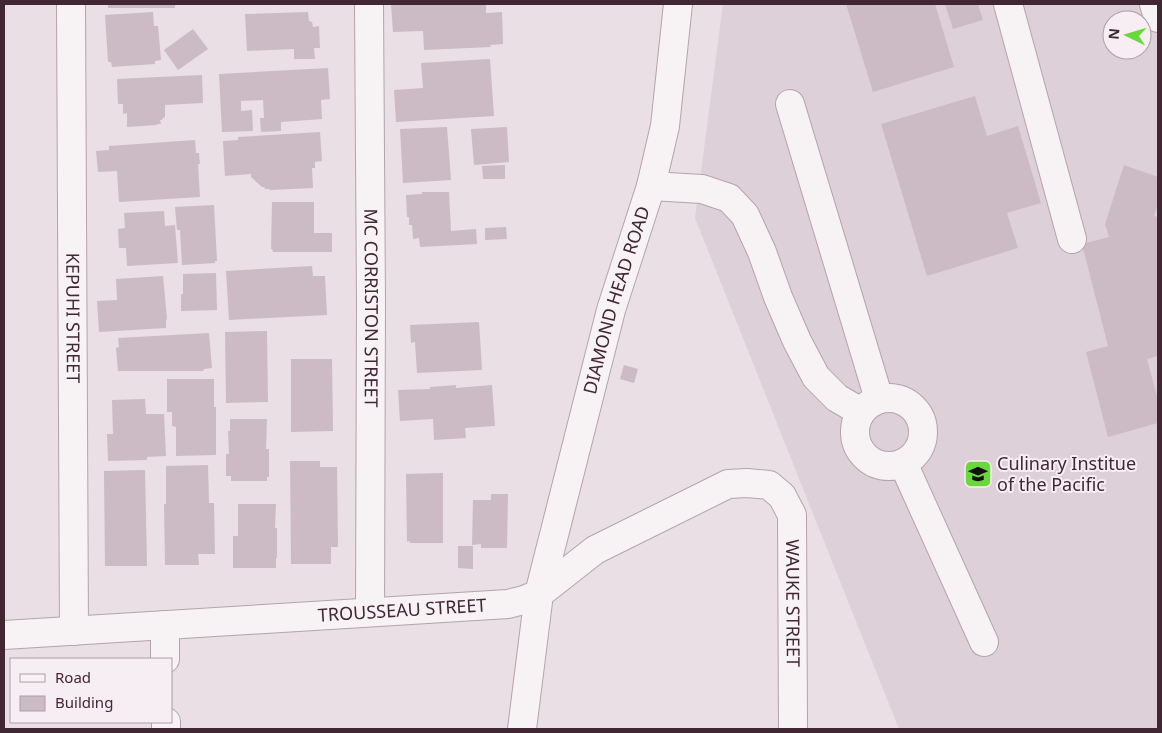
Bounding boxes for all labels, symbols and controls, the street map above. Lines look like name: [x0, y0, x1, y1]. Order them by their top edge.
north arrow: [1102, 10, 1152, 60]
text: N: [1104, 27, 1124, 40]
street label: DIAMOND HEAD ROAD: [577, 203, 655, 397]
street label: MC CORRISTON STREET: [359, 208, 384, 408]
street label: KEPUHI STREET: [61, 253, 86, 383]
place label: Culinary Institue of the Pacific: [997, 451, 1136, 496]
school or university icon: Culinary Institue of the Pacific: [963, 459, 993, 489]
street label: WAUKE STREET: [781, 539, 806, 667]
street label: TROUSSEAU STREET: [317, 592, 487, 627]
legend: [10, 658, 172, 723]
text: Road: [55, 667, 91, 687]
text: Building: [55, 692, 113, 712]

